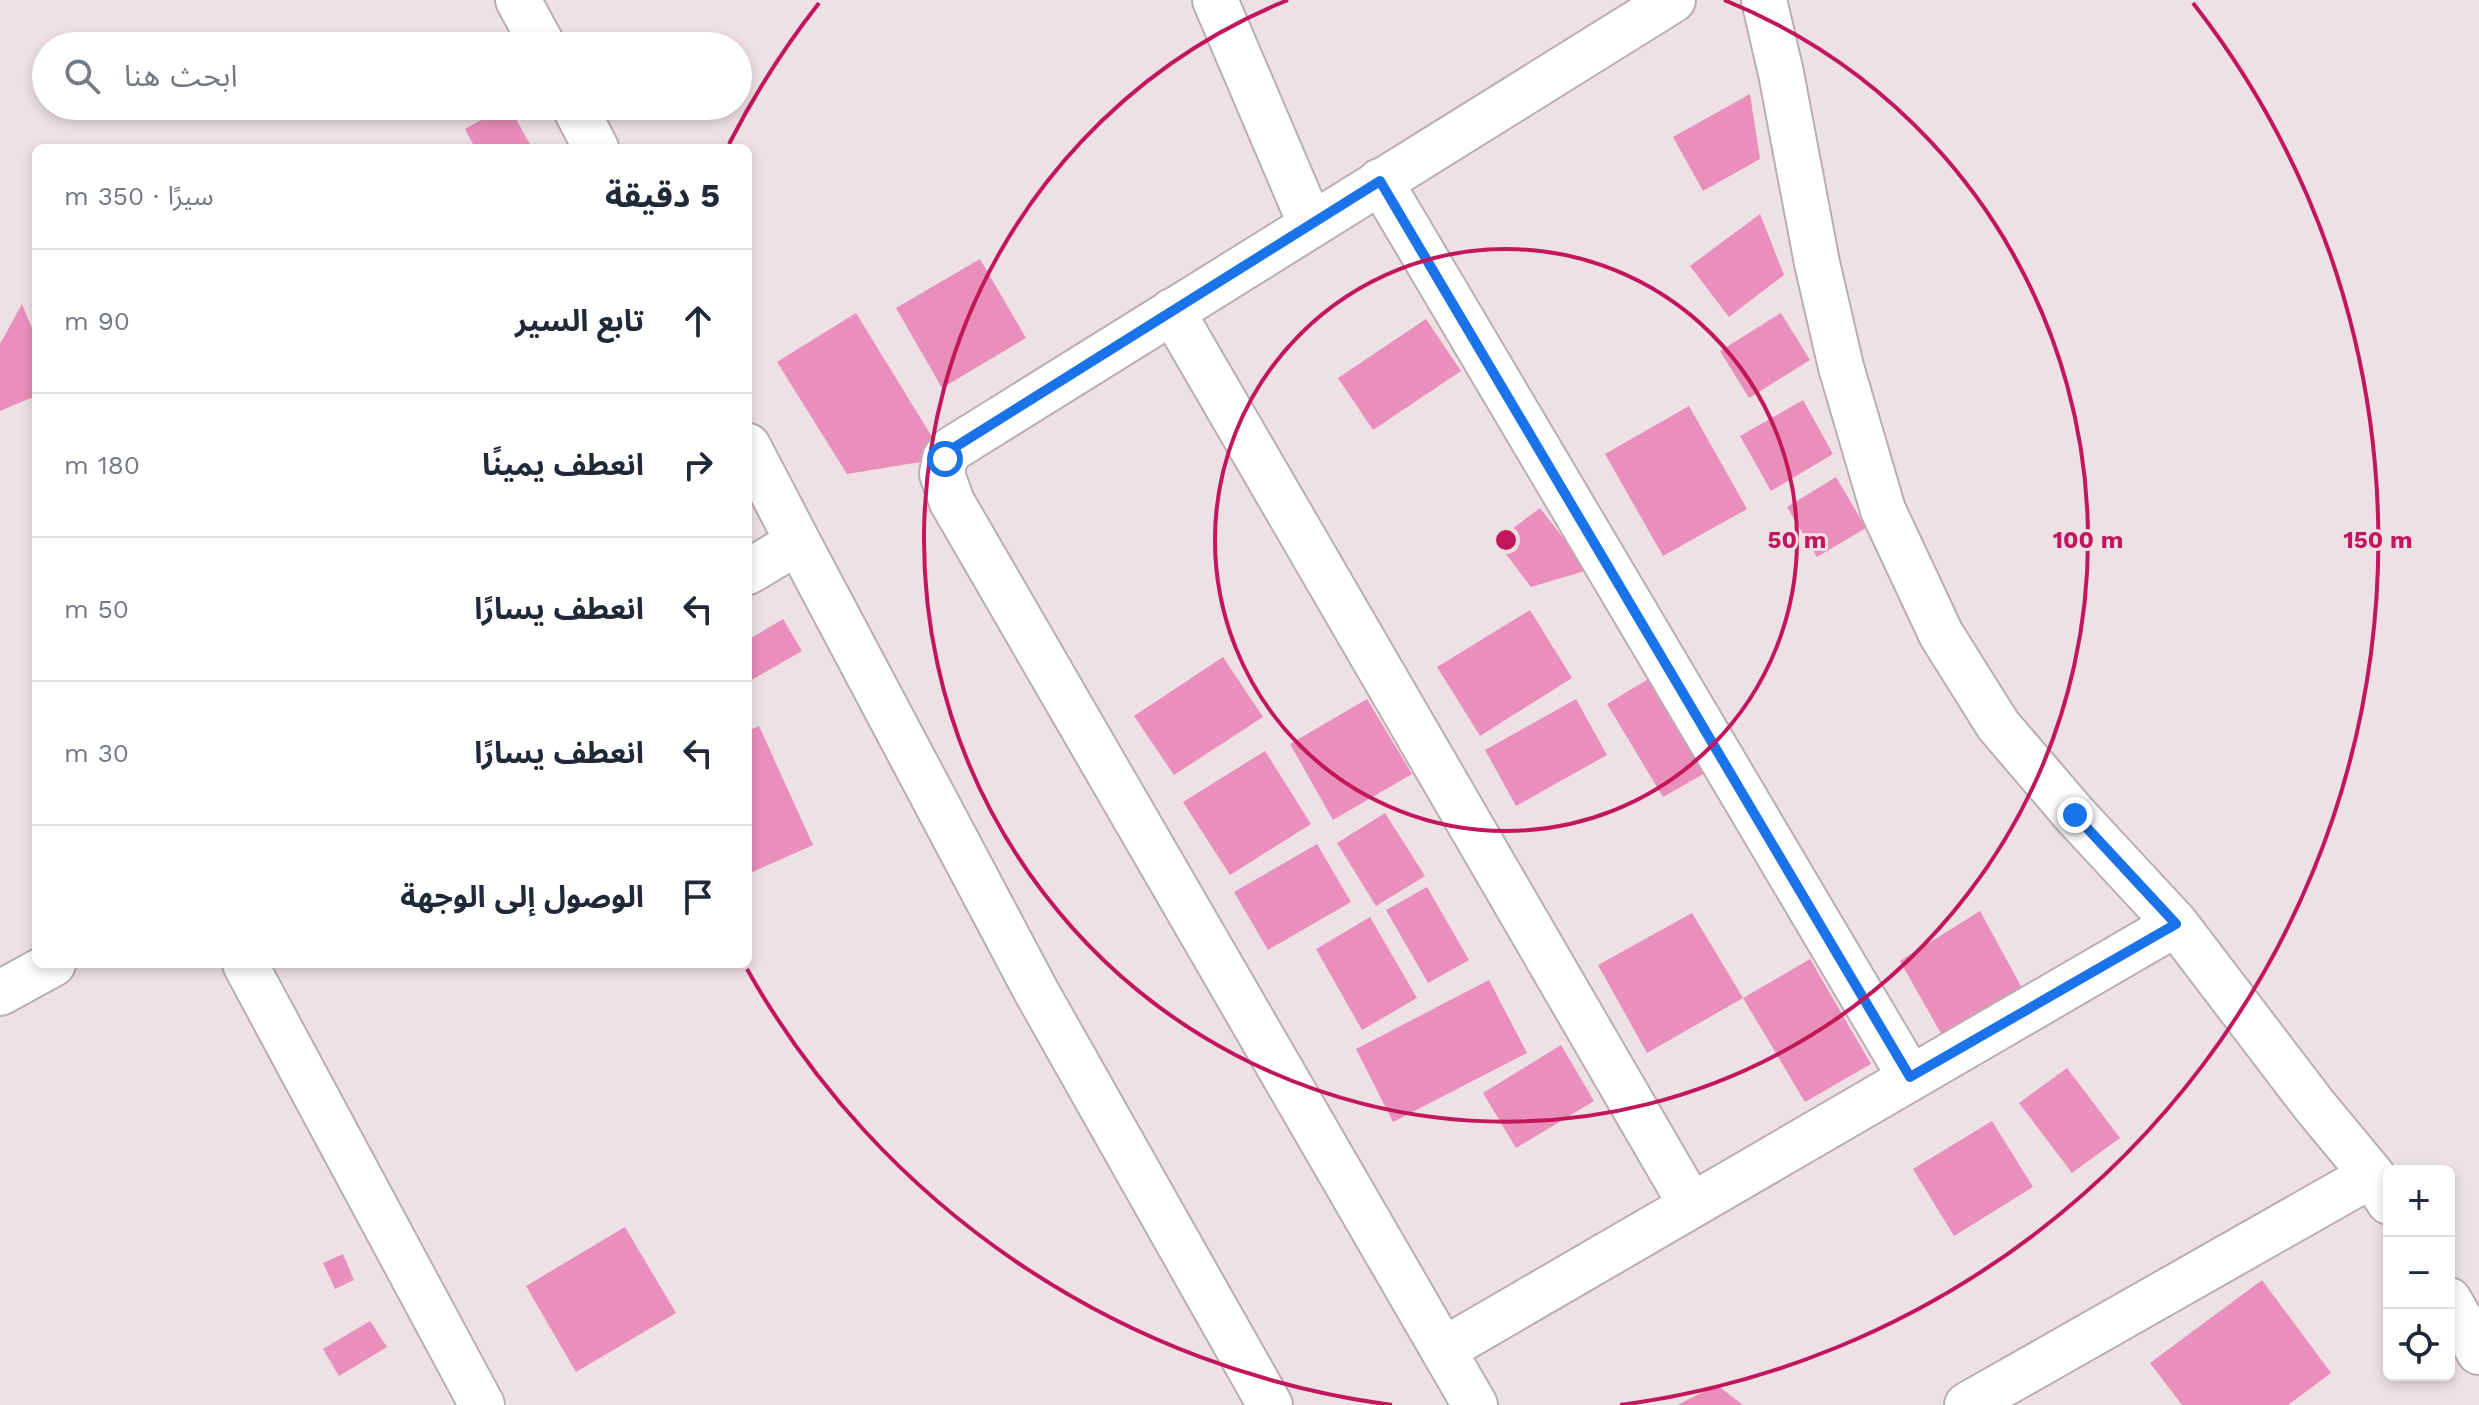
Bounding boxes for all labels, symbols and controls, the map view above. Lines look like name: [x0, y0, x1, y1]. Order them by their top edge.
search box: [32, 32, 752, 120]
icon: search: [60, 54, 104, 98]
text: ابحث هنا: [124, 58, 238, 93]
text: 5 دقيقة: [605, 175, 720, 215]
text: سيرًا · 350 m: [64, 181, 214, 211]
icon: ahead: [676, 299, 720, 343]
text: تابع السير: [515, 303, 644, 338]
text: 90 m: [64, 306, 130, 336]
route start: [927, 441, 963, 477]
icon: right: [676, 443, 720, 487]
text: انعطف يمينًا: [482, 447, 644, 482]
text: 180 m: [64, 450, 140, 480]
centre of rings: [1492, 526, 1520, 554]
text: 50 m: [1768, 526, 1826, 554]
text: 100 m: [2053, 526, 2123, 554]
text: 150 m: [2343, 526, 2413, 554]
icon: left: [676, 587, 720, 631]
text: انعطف يسارًا: [474, 591, 644, 626]
text: 50 m: [64, 594, 129, 624]
icon: left: [676, 731, 720, 775]
text: انعطف يسارًا: [474, 735, 644, 770]
text: 30 m: [64, 738, 129, 768]
route end: [2057, 797, 2093, 833]
icon: arrive: [676, 875, 720, 919]
text: الوصول إلى الوجهة: [400, 879, 644, 914]
map controls: [2383, 1165, 2455, 1381]
button: +: [2383, 1165, 2455, 1237]
button: −: [2383, 1237, 2455, 1309]
button: locate: [2383, 1309, 2455, 1381]

